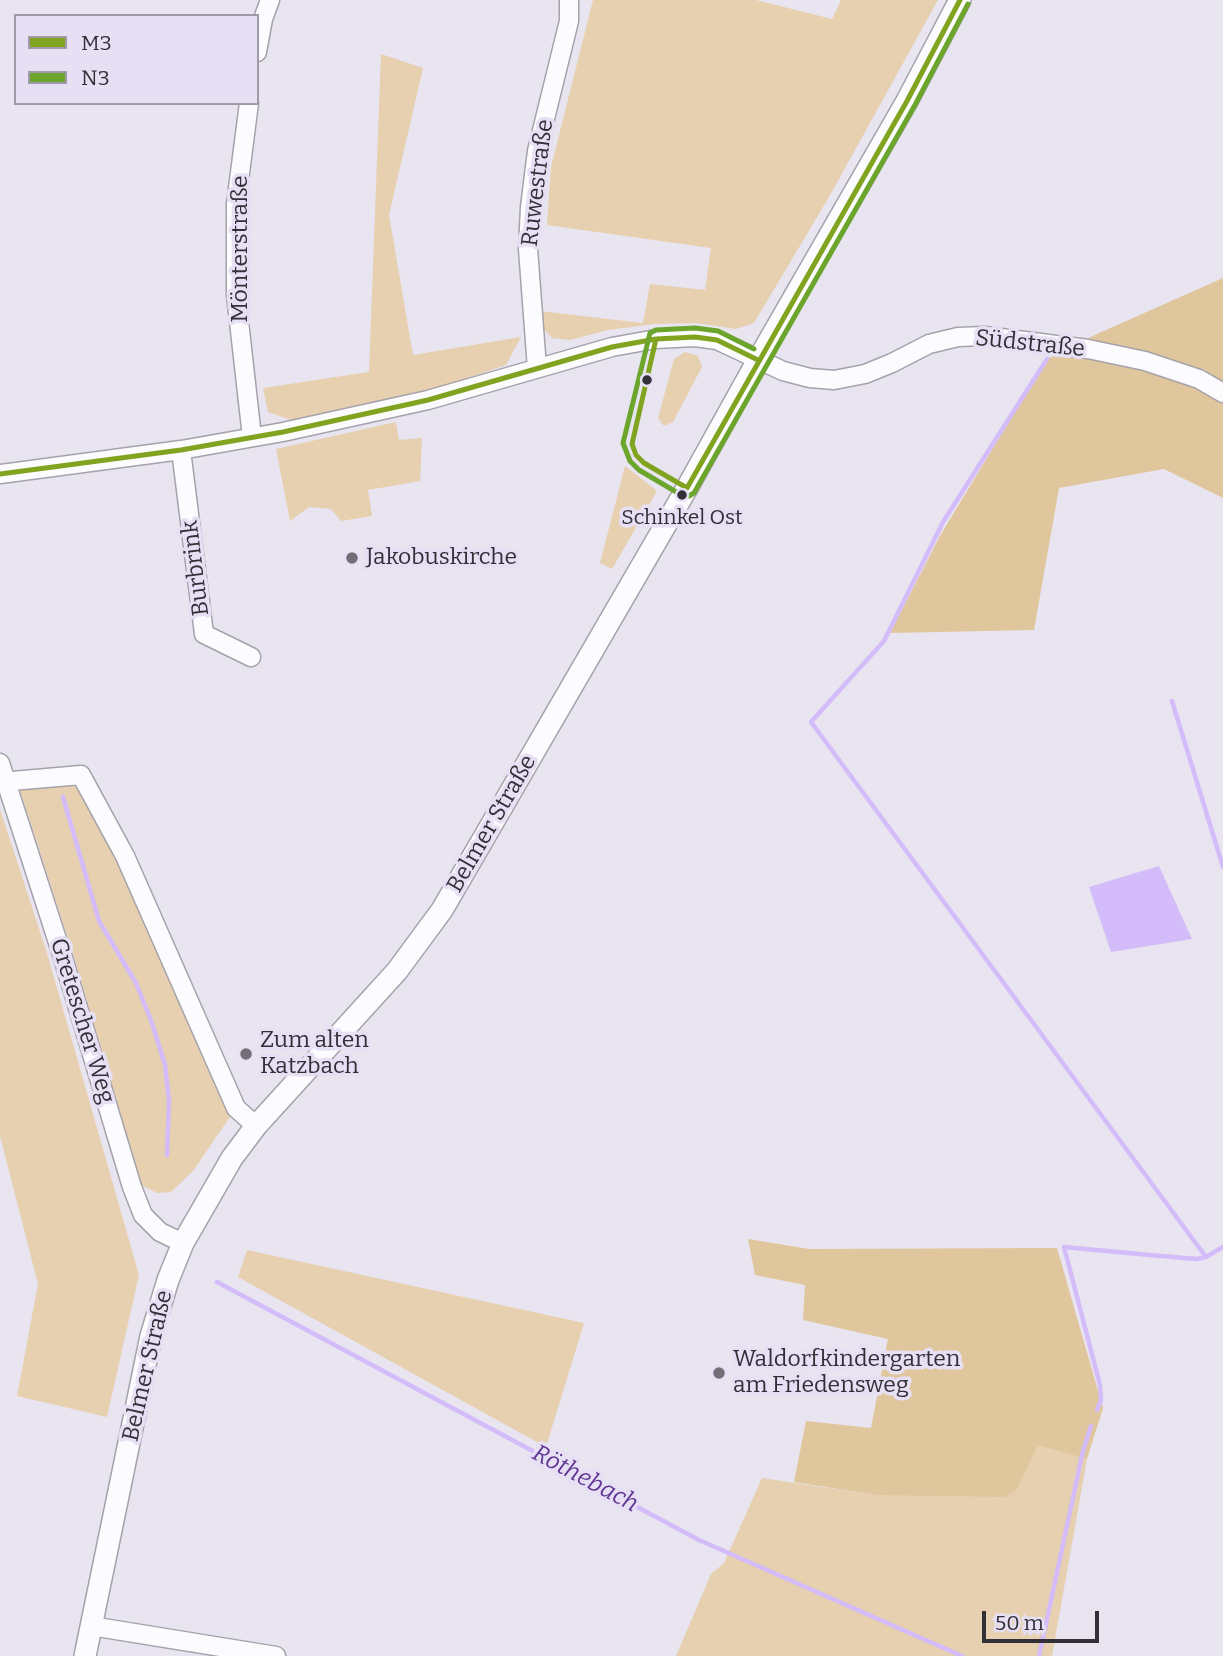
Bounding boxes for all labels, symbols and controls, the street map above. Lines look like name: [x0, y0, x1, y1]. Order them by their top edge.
legend: [14, 14, 259, 105]
text: M3: [81, 30, 112, 56]
text: N3: [81, 65, 110, 91]
street label: Ruwestraße: [517, 118, 559, 248]
street label: Mönterstraße: [227, 175, 255, 323]
street label: Südstraße: [974, 325, 1086, 363]
unlabelled marker: [640, 373, 654, 387]
marker: Schinkel Ost: [675, 488, 689, 502]
place label: Schinkel Ost: [621, 505, 743, 531]
street label: Burbrink: [176, 519, 216, 617]
place label: Jakobuskirche: [366, 544, 517, 572]
marker: Jakobuskirche: [344, 550, 360, 566]
street label: Belmer Straße: [441, 750, 543, 898]
street label: Gretescher Weg: [44, 935, 120, 1107]
place label: Zum alten Katzbach: [260, 1027, 369, 1081]
marker: Zum alten Katzbach: [238, 1046, 254, 1062]
street label: Belmer Straße: [117, 1288, 179, 1444]
place label: Waldorfkindergarten am Friedensweg: [733, 1346, 960, 1400]
marker: Waldorfkindergarten am Friedensweg: [711, 1365, 727, 1381]
water label: Röthebach: [527, 1439, 643, 1519]
scale bar: [985, 1596, 1102, 1640]
text: 50 m: [995, 1610, 1044, 1636]

